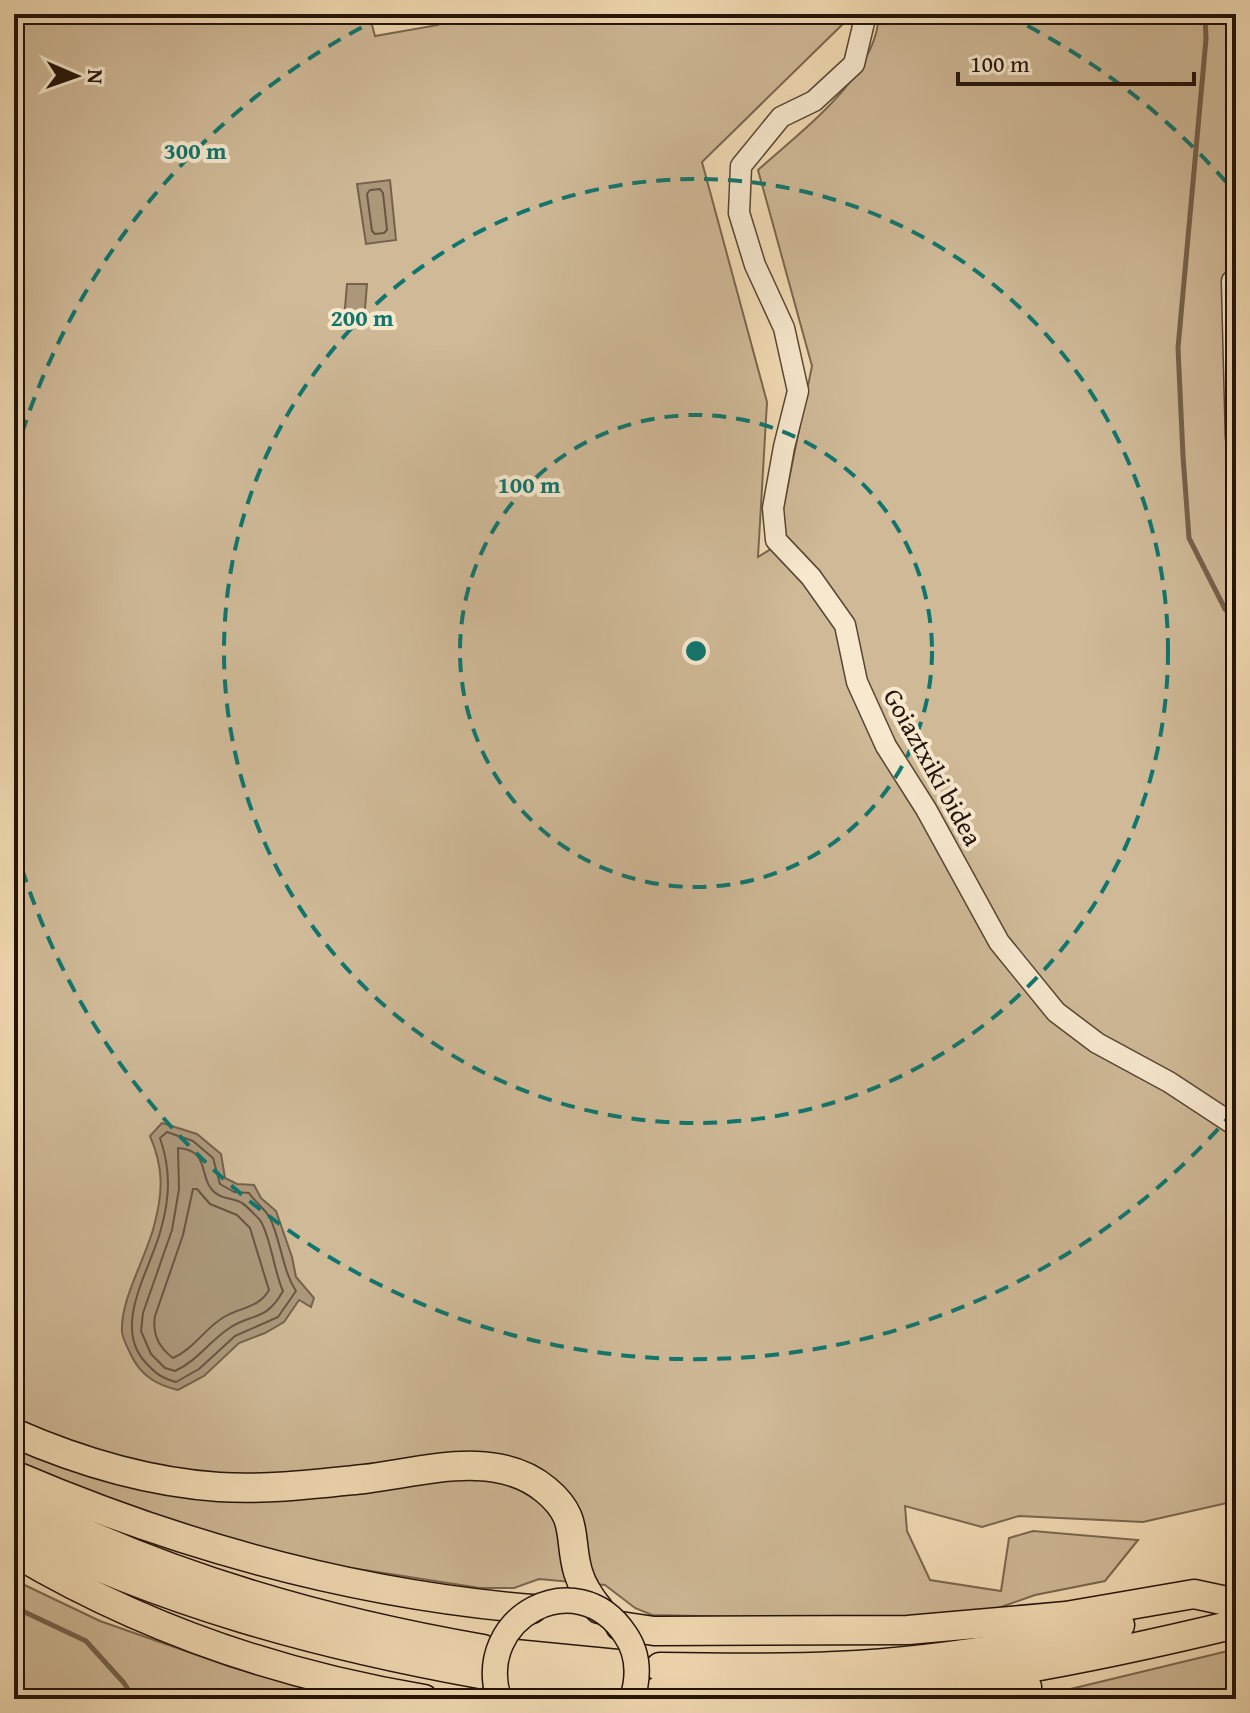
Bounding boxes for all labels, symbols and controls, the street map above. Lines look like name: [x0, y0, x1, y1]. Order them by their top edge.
north arrow: [36, 36, 116, 116]
scale bar: [958, 36, 1194, 86]
text: 100 m: [970, 46, 1030, 81]
text: N: [80, 69, 112, 85]
text: 300 m: [163, 133, 227, 168]
text: 200 m: [330, 300, 394, 335]
text: 100 m: [497, 467, 561, 502]
centre of rings: [682, 637, 710, 665]
street label: Goiaztxiki bidea: [874, 681, 993, 853]

